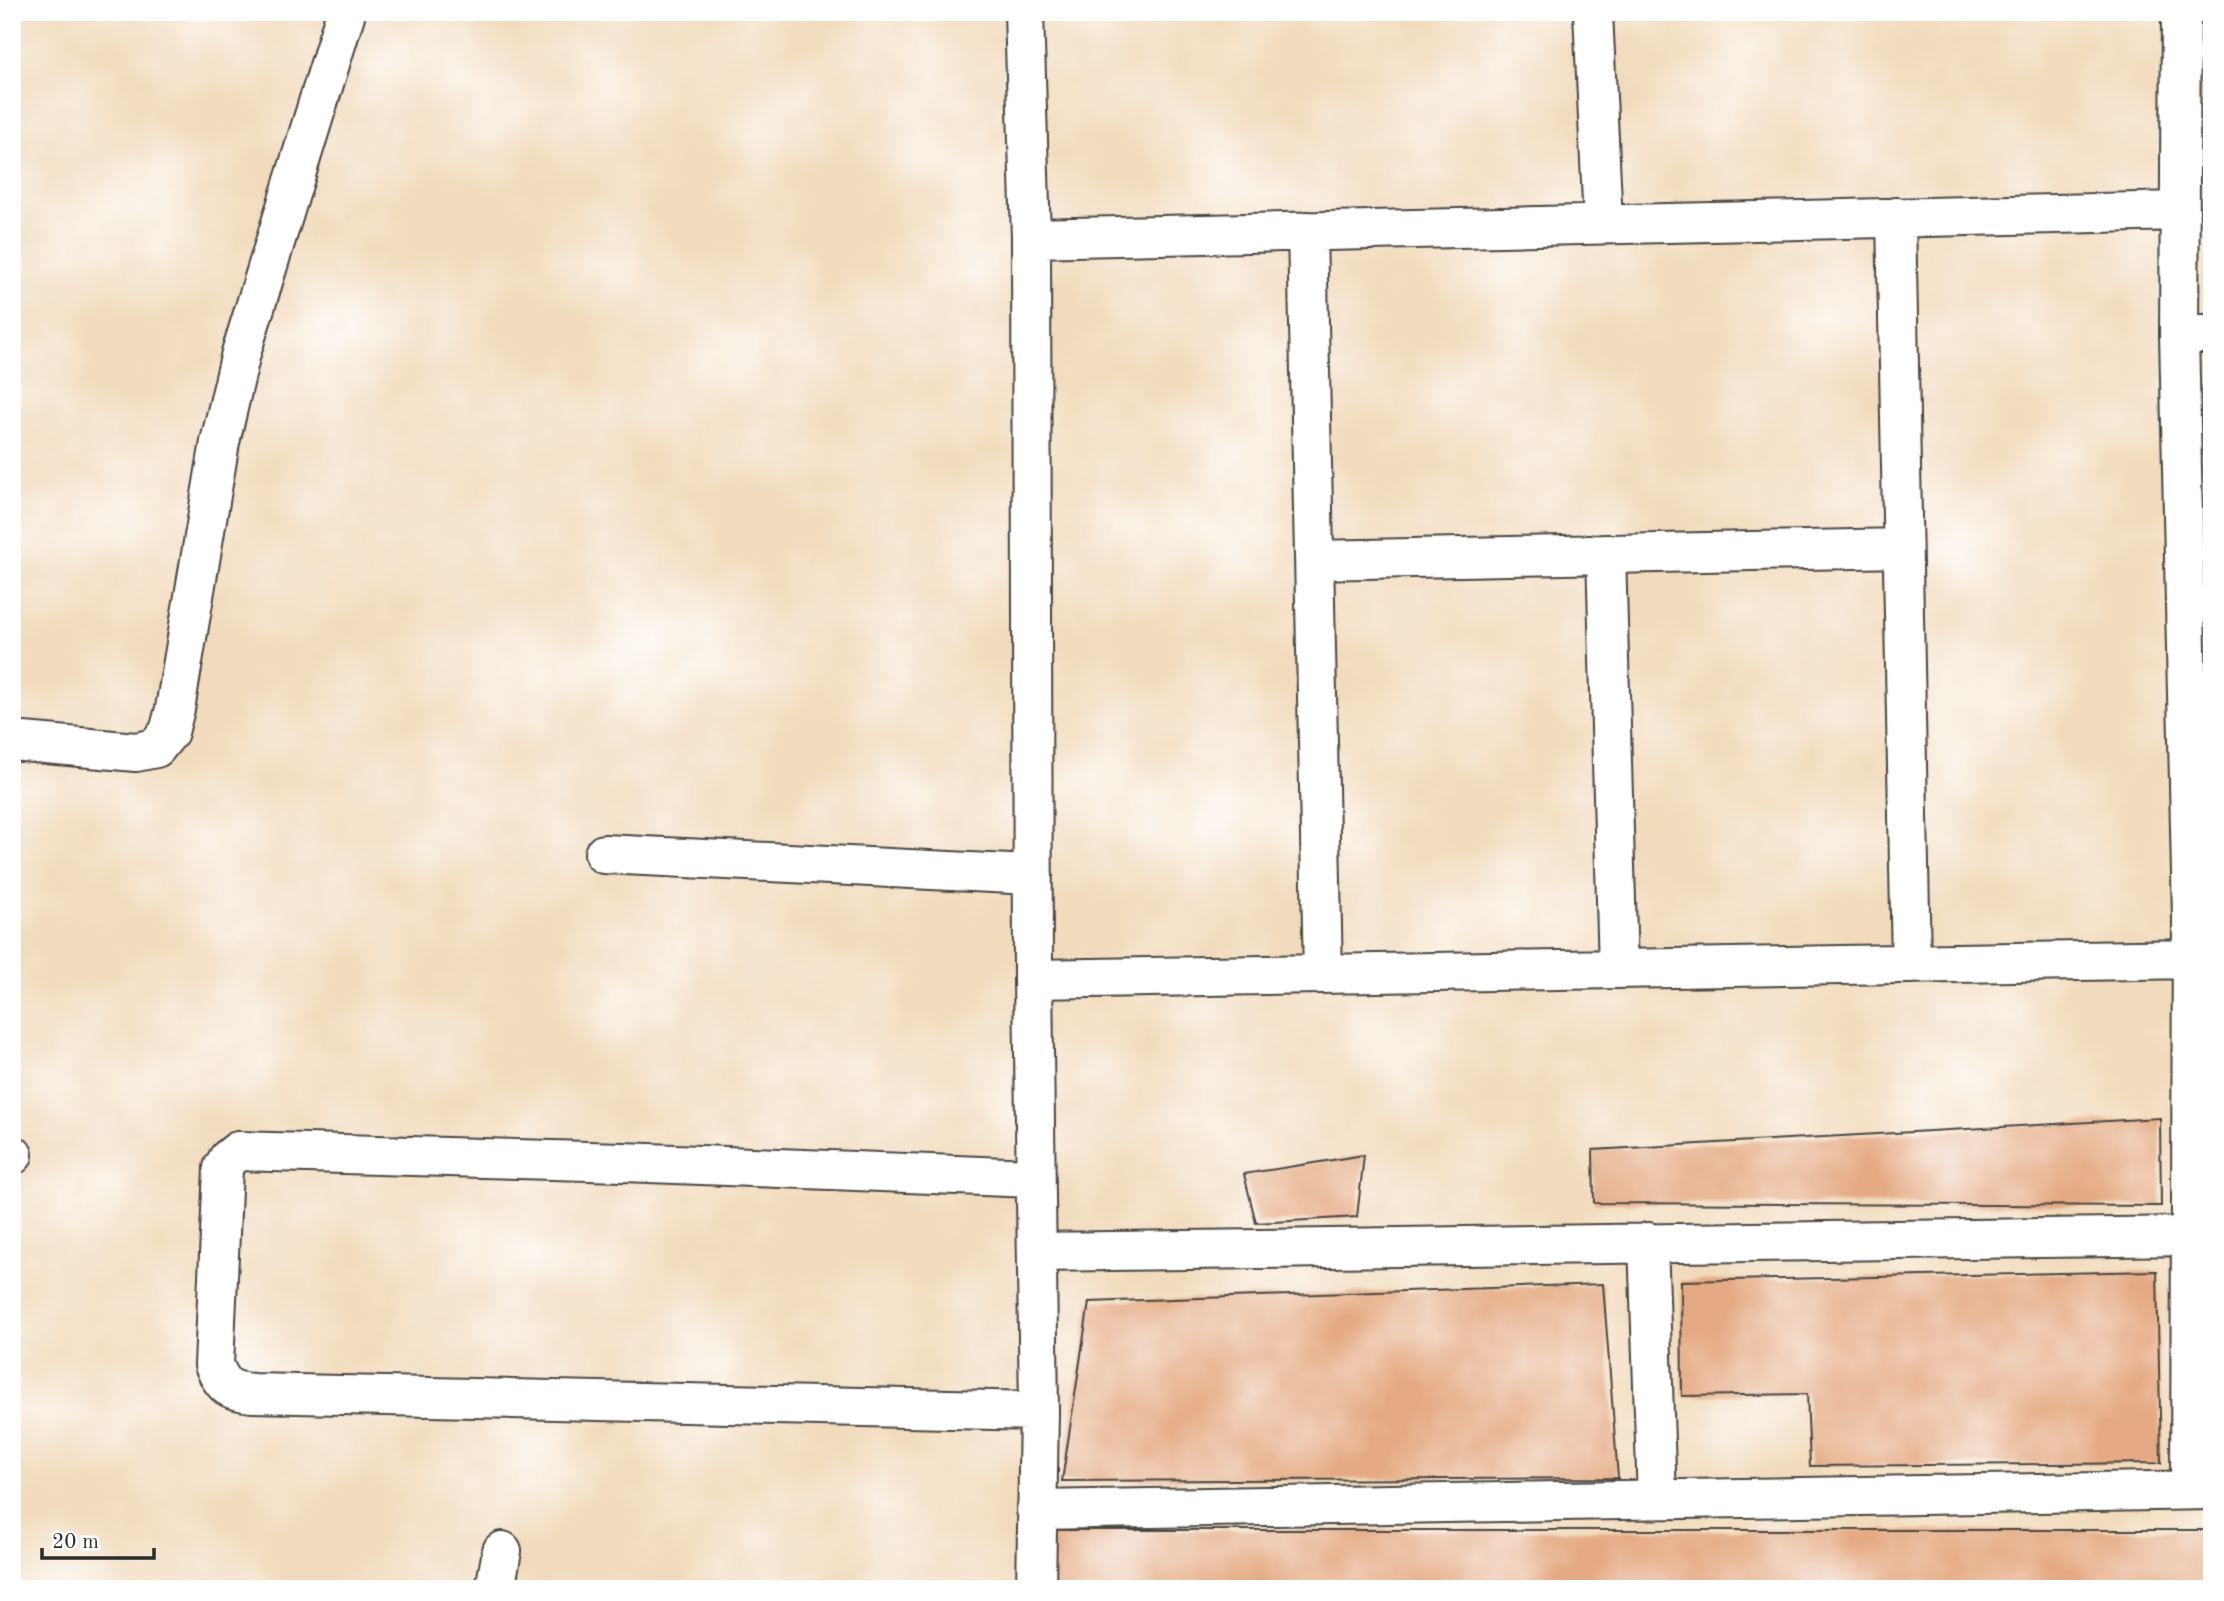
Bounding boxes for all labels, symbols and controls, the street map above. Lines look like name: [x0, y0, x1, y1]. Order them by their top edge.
scale bar: [42, 1517, 154, 1561]
text: 20 m: [52, 1532, 99, 1553]

